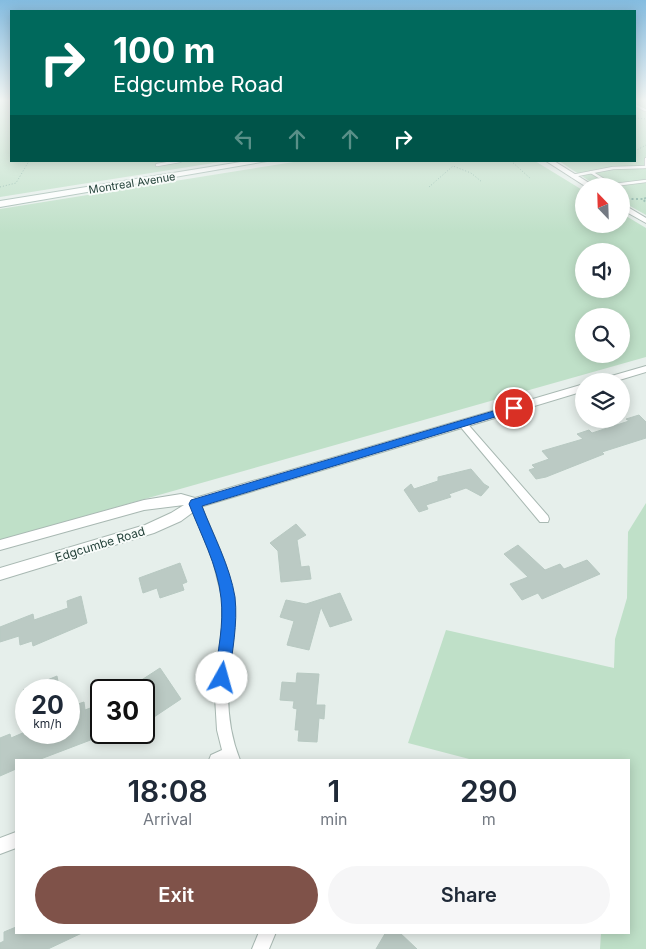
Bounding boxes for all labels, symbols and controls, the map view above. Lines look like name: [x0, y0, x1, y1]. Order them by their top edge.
text: 100 m: [113, 29, 216, 71]
icon: right: [30, 30, 95, 95]
text: Edgcumbe Road: [113, 71, 284, 97]
icon: left: [230, 125, 258, 153]
icon: ahead: [283, 125, 311, 153]
icon: ahead: [336, 125, 364, 153]
icon: right: [389, 125, 417, 153]
street label: Montreal Avenue: [88, 169, 176, 197]
north arrow: [575, 178, 630, 232]
map controls: [575, 178, 630, 428]
button: sound: [575, 243, 630, 298]
button: search: [575, 308, 630, 363]
button: layers: [575, 373, 630, 428]
pin: [493, 387, 535, 429]
icon: arrive: [500, 394, 528, 422]
street label: Edgcumbe Road: [53, 523, 147, 565]
position arrow: [195, 651, 247, 703]
speed limit sign: 30: [90, 679, 155, 744]
text: 20: [31, 690, 64, 720]
text: km/h: [33, 716, 62, 731]
text: 18:08: [127, 773, 208, 809]
text: 1: [328, 773, 340, 809]
text: 290: [460, 773, 518, 809]
text: Arrival: [143, 809, 192, 829]
text: min: [320, 809, 348, 829]
text: m: [482, 809, 496, 829]
button: Exit: [35, 866, 318, 924]
button: Share: [328, 866, 610, 924]

